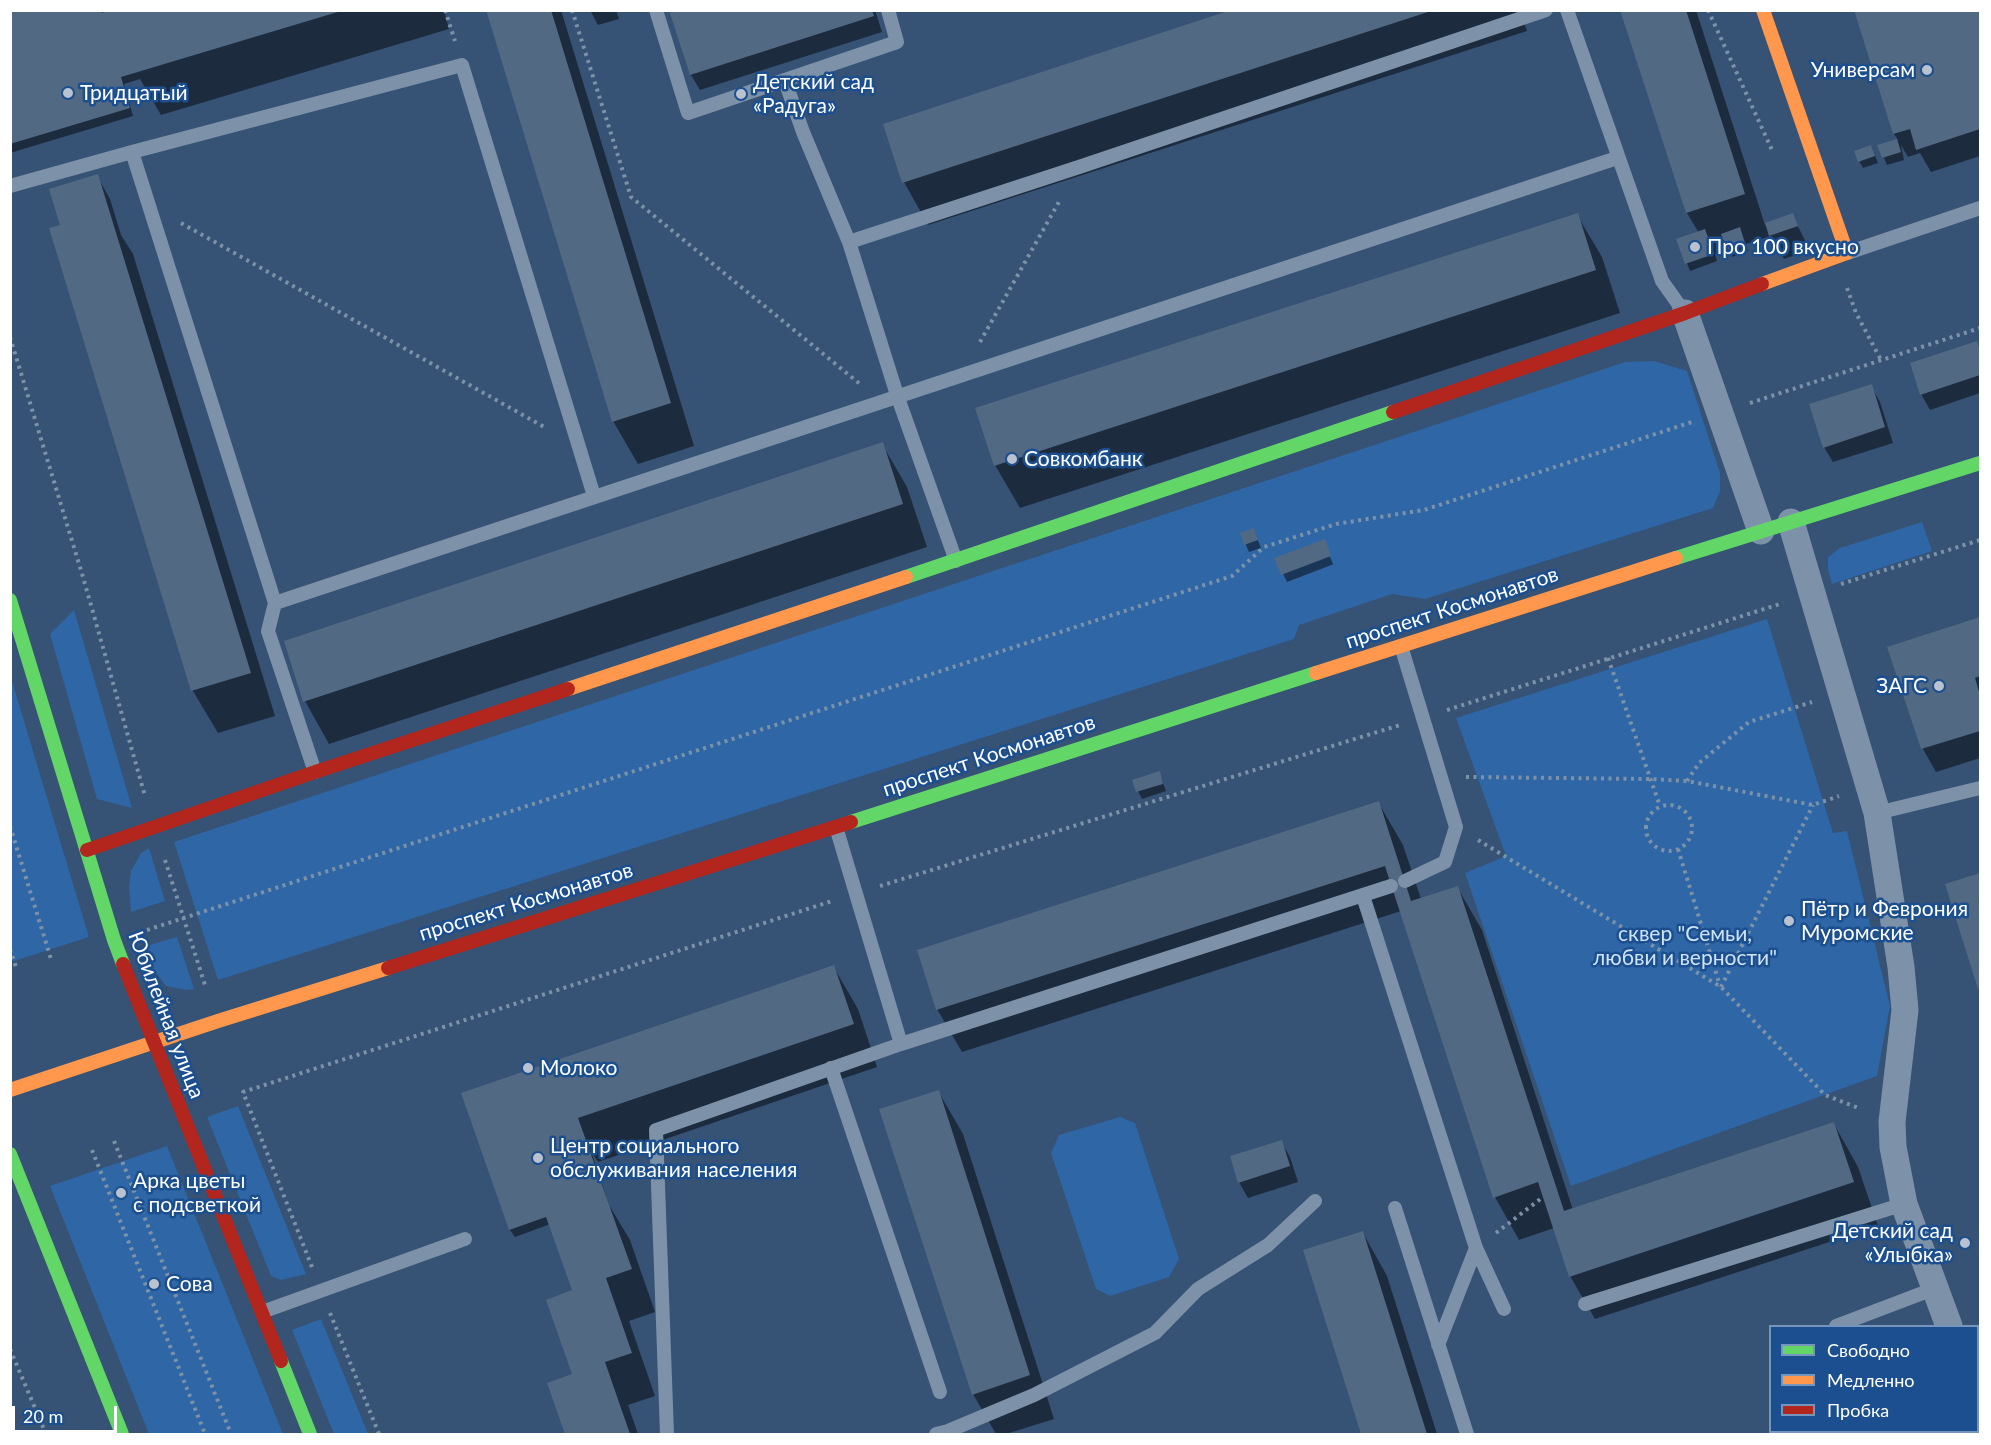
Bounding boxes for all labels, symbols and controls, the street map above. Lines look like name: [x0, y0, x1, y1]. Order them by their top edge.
place label: Универсам: [1811, 57, 1915, 83]
marker: Универсам: [1920, 63, 1934, 77]
place label: Детский сад «Радуга»: [753, 69, 874, 119]
place label: Тридцатый: [80, 80, 188, 106]
marker: Тридцатый: [61, 86, 75, 100]
marker: Детский сад «Радуга»: [734, 87, 748, 101]
place label: Про 100 вкусно: [1707, 234, 1859, 260]
marker: Про 100 вкусно: [1688, 240, 1702, 254]
place label: Совкомбанк: [1024, 446, 1143, 472]
marker: Совкомбанк: [1005, 452, 1019, 466]
street label: проспект Космонавтов: [1342, 562, 1562, 654]
place label: ЗАГС: [1876, 673, 1927, 699]
marker: ЗАГС: [1932, 679, 1946, 693]
street label: проспект Космонавтов: [879, 710, 1099, 802]
street label: проспект Космонавтов: [416, 857, 636, 947]
place label: Пётр и Феврония Муромские: [1801, 896, 1968, 946]
marker: Пётр и Феврония Муромские: [1782, 914, 1796, 928]
park label: сквер "Семьи, любви и верности": [1593, 921, 1777, 971]
street label: Юбилейная улица: [123, 928, 209, 1102]
place label: Молоко: [540, 1055, 617, 1081]
marker: Молоко: [521, 1061, 535, 1075]
place label: Центр социального обслуживания населения: [550, 1133, 797, 1183]
marker: Центр социального обслуживания населения: [531, 1151, 545, 1165]
place label: Арка цветы с подсветкой: [133, 1168, 261, 1218]
marker: Арка цветы с подсветкой: [114, 1186, 128, 1200]
place label: Детский сад «Улыбка»: [1832, 1218, 1953, 1268]
marker: Детский сад «Улыбка»: [1958, 1236, 1972, 1250]
place label: Сова: [166, 1271, 213, 1297]
marker: Сова: [147, 1277, 161, 1291]
legend: [1769, 1325, 1979, 1433]
text: Свободно: [1827, 1339, 1910, 1361]
text: Медленно: [1827, 1369, 1915, 1391]
scale bar: [15, 1394, 120, 1432]
text: Пробка: [1827, 1399, 1889, 1421]
text: 20 m: [23, 1405, 63, 1427]

